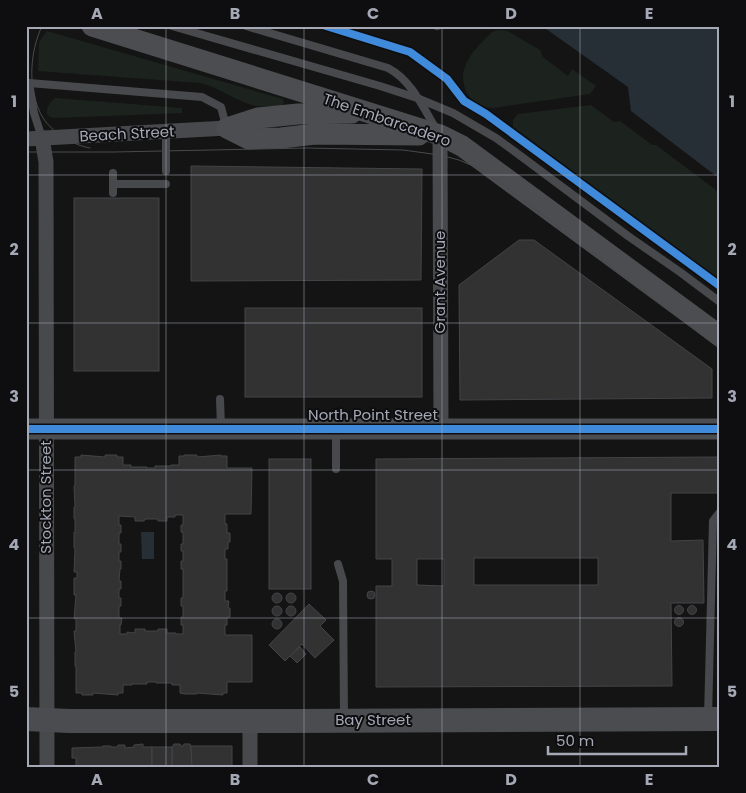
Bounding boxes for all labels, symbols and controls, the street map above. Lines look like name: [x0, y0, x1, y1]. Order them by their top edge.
text: A: [91, 2, 103, 25]
text: B: [230, 2, 240, 25]
text: C: [367, 2, 379, 25]
text: D: [505, 2, 517, 25]
text: E: [645, 2, 653, 25]
street label: The Embarcadero: [320, 88, 454, 151]
text: 1: [11, 90, 17, 113]
text: 1: [729, 90, 735, 113]
street label: Beach Street: [79, 121, 175, 146]
street label: Grant Avenue: [429, 231, 450, 333]
text: 2: [9, 238, 19, 261]
text: 2: [727, 238, 737, 261]
text: 3: [9, 385, 19, 408]
text: 3: [727, 385, 737, 408]
street label: North Point Street: [308, 404, 438, 425]
street label: Stockton Street: [35, 440, 56, 554]
text: 4: [9, 533, 20, 556]
text: 4: [727, 533, 738, 556]
text: 5: [9, 680, 19, 703]
text: 5: [727, 680, 737, 703]
street label: Bay Street: [335, 709, 411, 730]
scale bar: [548, 723, 686, 755]
text: 50 m: [556, 730, 594, 751]
text: A: [91, 768, 103, 791]
text: B: [230, 768, 240, 791]
text: C: [367, 768, 379, 791]
text: D: [505, 768, 517, 791]
text: E: [645, 768, 653, 791]

